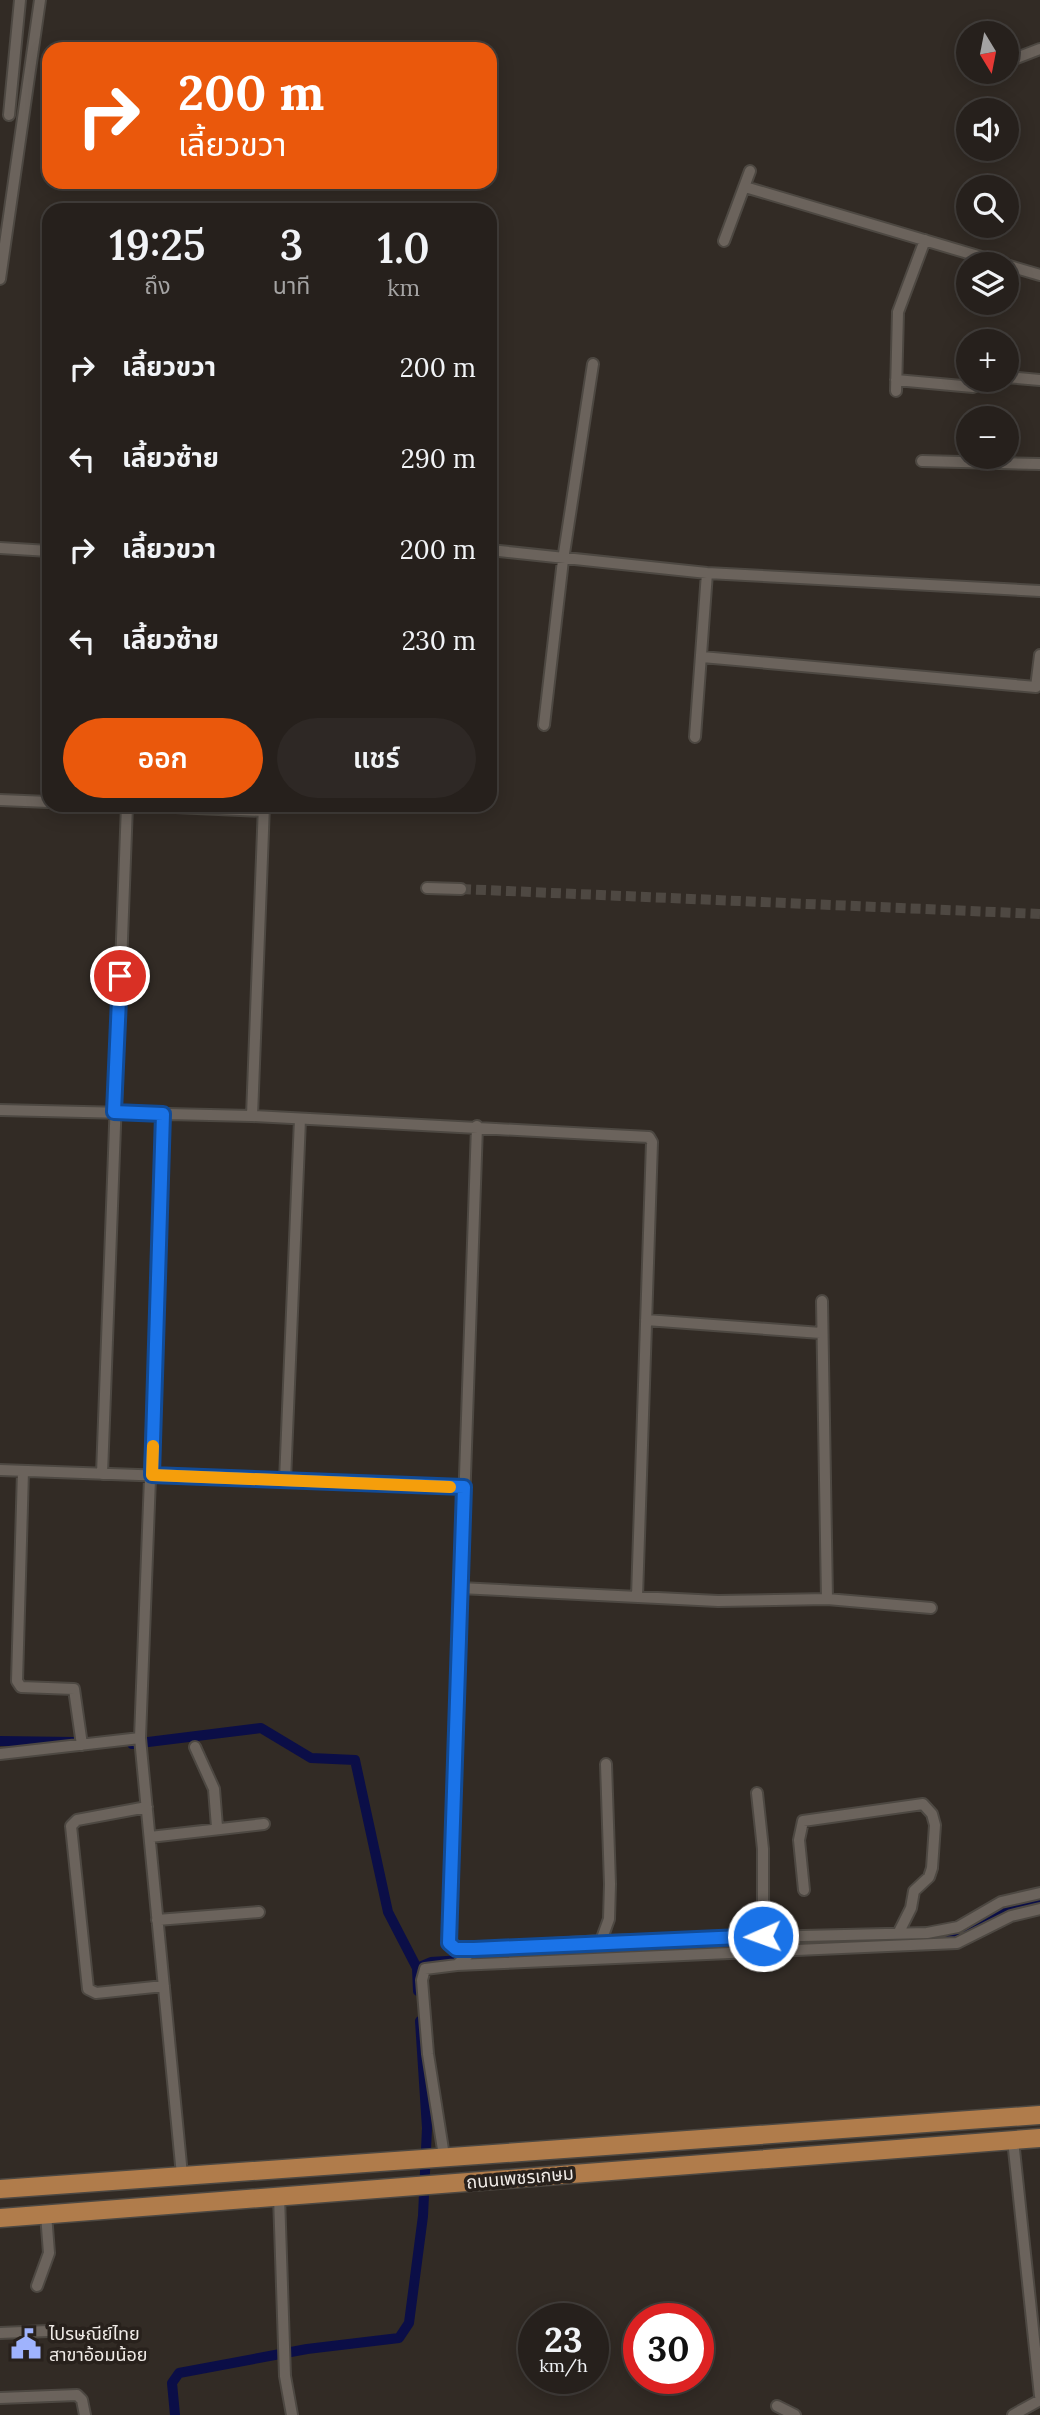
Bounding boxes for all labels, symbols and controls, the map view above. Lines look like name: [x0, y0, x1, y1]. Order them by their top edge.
north arrow: [956, 21, 1018, 84]
map controls: [956, 21, 1019, 469]
text: 200 m: [178, 61, 324, 123]
icon: right: [63, 70, 154, 161]
button: sound: [956, 98, 1019, 161]
text: เลี้ยวขวา: [178, 124, 286, 165]
button: search: [956, 175, 1019, 238]
text: 19:25: [109, 218, 206, 272]
text: 3: [280, 218, 303, 272]
text: 1.0: [377, 221, 430, 275]
button: layers: [956, 252, 1019, 315]
text: ถึง: [144, 271, 171, 300]
text: นาที: [273, 271, 310, 300]
text: km: [387, 273, 420, 302]
button: +: [956, 329, 1019, 392]
icon: right: [63, 349, 101, 387]
text: เลี้ยวขวา: [122, 350, 216, 383]
text: 200 m: [400, 351, 476, 384]
button: −: [956, 406, 1019, 469]
icon: left: [63, 440, 101, 478]
text: เลี้ยวซ้าย: [122, 441, 219, 474]
text: 290 m: [401, 442, 476, 475]
icon: right: [63, 531, 101, 569]
text: เลี้ยวขวา: [122, 532, 216, 565]
text: 200 m: [400, 533, 476, 566]
icon: left: [63, 622, 101, 660]
text: เลี้ยวซ้าย: [122, 623, 219, 656]
text: 230 m: [402, 624, 476, 657]
button: ออก: [63, 718, 263, 798]
button: แชร์: [277, 718, 476, 798]
pin: [90, 946, 150, 1006]
icon: arrive: [101, 957, 139, 995]
position arrow: [726, 1899, 800, 1973]
street label: ถนนเพชรเกษม: [465, 2161, 575, 2194]
speed limit sign: 30: [623, 2303, 714, 2394]
text: 23: [544, 2317, 583, 2362]
place label: ไปรษณีย์ไทย สาขาอ้อมน้อย: [48, 2322, 148, 2366]
public building icon: ไปรษณีย์ไทย สาขาอ้อมน้อย: [9, 2327, 43, 2361]
text: km/h: [539, 2354, 588, 2377]

